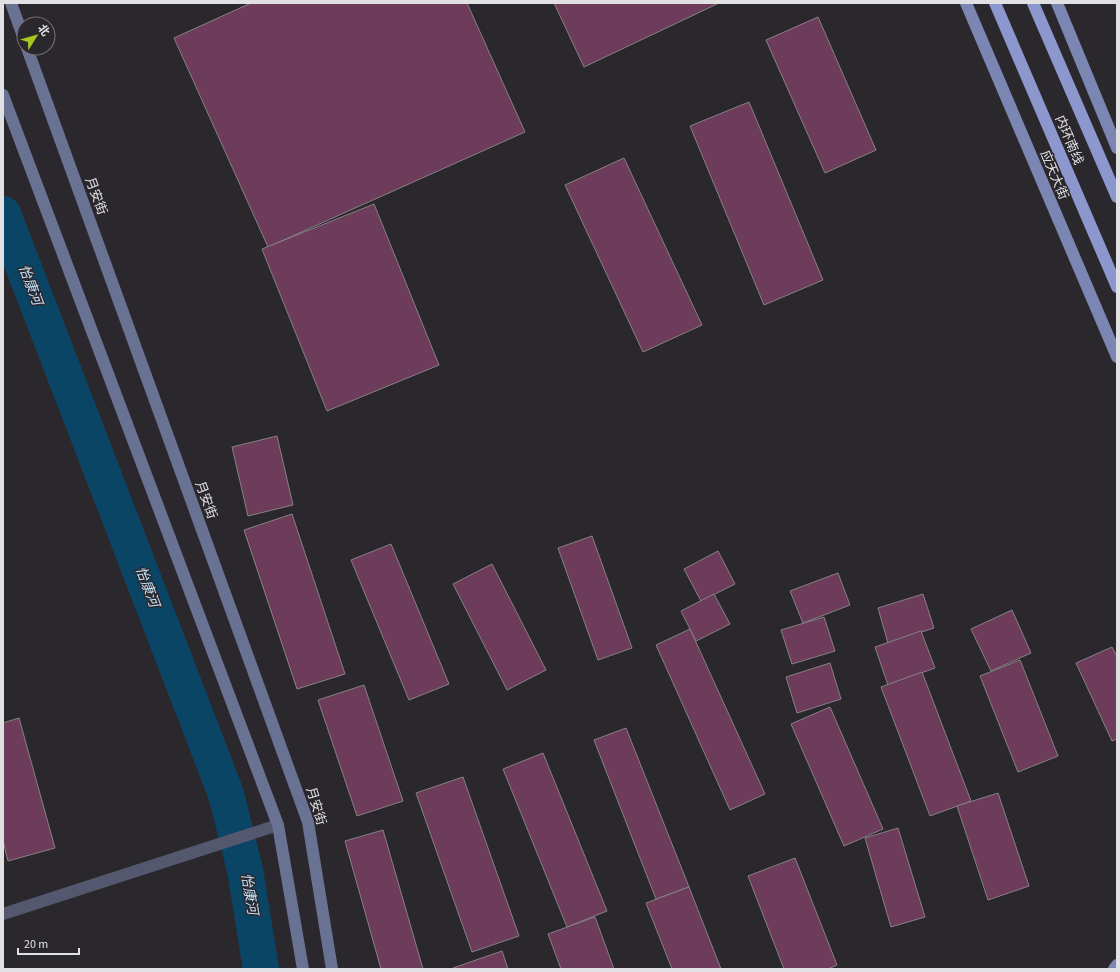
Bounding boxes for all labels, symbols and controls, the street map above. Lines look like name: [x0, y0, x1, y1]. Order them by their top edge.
north arrow: [16, 16, 56, 56]
text: 北: [34, 21, 53, 39]
street label: 内环南线: [1051, 113, 1087, 167]
street label: 应天大街: [1036, 148, 1072, 202]
street label: 月安街: [81, 175, 111, 217]
water label: 怡康河: [13, 262, 48, 311]
street label: 月安街: [191, 479, 221, 521]
water label: 怡康河: [130, 564, 165, 613]
street label: 月安街: [302, 785, 330, 827]
water label: 怡康河: [236, 872, 263, 919]
scale bar: [18, 930, 79, 956]
text: 20 m: [24, 936, 48, 953]

